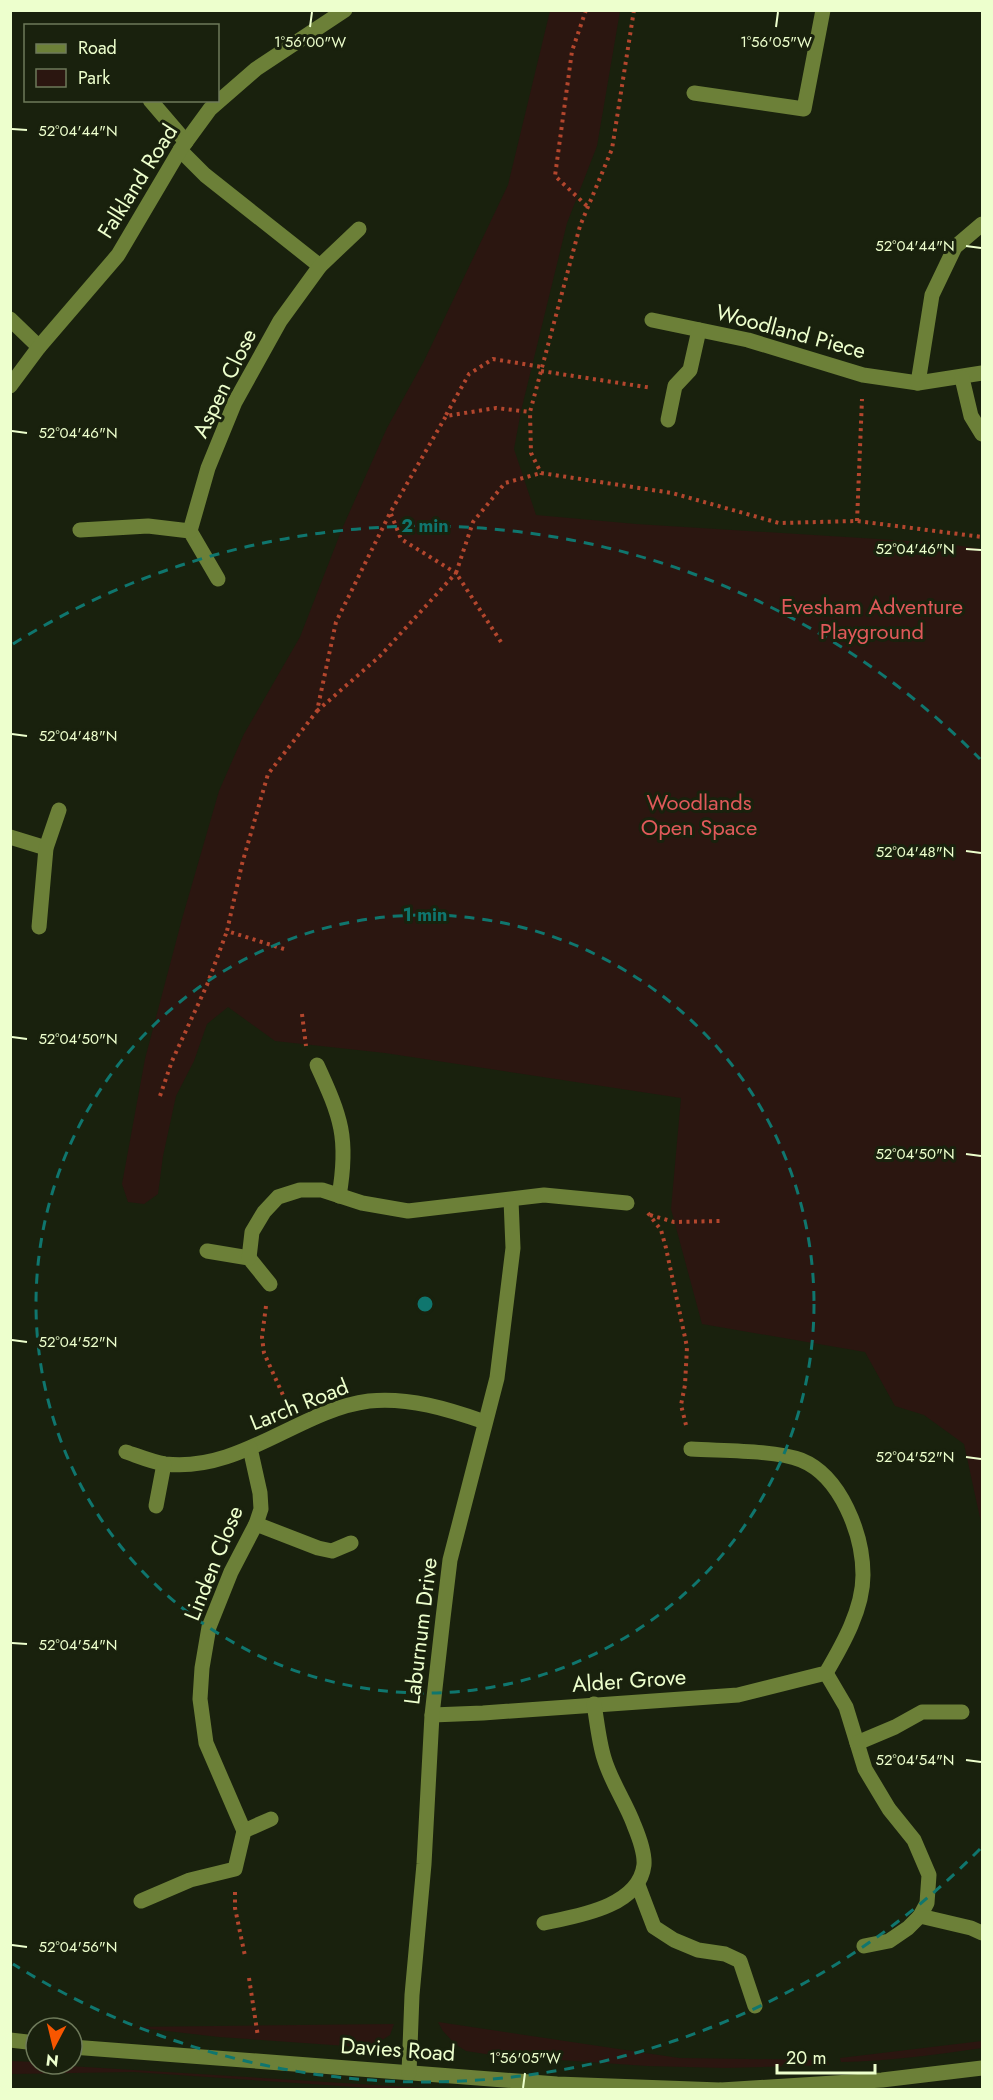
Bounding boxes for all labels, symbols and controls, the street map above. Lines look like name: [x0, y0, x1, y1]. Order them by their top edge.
legend: [24, 24, 219, 102]
text: 1°56'00"W: [274, 31, 346, 53]
text: 1°56'05"W: [740, 31, 812, 53]
text: Road: [78, 35, 117, 61]
text: Park: [78, 65, 110, 91]
street label: Falkland Road: [89, 118, 185, 244]
text: 52°04'44"N: [38, 120, 118, 142]
text: 52°04'44"N: [875, 235, 955, 257]
street label: Woodland Piece: [713, 296, 869, 366]
street label: Aspen Close: [184, 323, 264, 443]
text: 52°04'46"N: [38, 422, 118, 444]
text: 2 min: [401, 513, 449, 539]
text: 52°04'46"N: [875, 538, 955, 560]
park label: Evesham Adventure Playground: [781, 590, 963, 647]
text: 52°04'48"N: [39, 725, 117, 747]
park label: Woodlands Open Space: [641, 786, 757, 843]
text: 52°04'48"N: [876, 841, 954, 863]
text: 1 min: [403, 902, 447, 928]
text: 52°04'50"N: [38, 1028, 118, 1050]
text: 52°04'50"N: [875, 1143, 955, 1165]
centre of rings: [415, 1294, 435, 1314]
text: 52°04'52"N: [39, 1331, 117, 1353]
street label: Larch Road: [245, 1370, 353, 1438]
text: 52°04'52"N: [876, 1446, 954, 1468]
street label: Linden Close: [175, 1501, 251, 1625]
street label: Laburnum Drive: [395, 1556, 445, 1706]
text: 52°04'54"N: [39, 1634, 118, 1656]
street label: Alder Grove: [571, 1660, 687, 1700]
text: 52°04'54"N: [876, 1749, 955, 1771]
text: 52°04'56"N: [39, 1936, 117, 1958]
north arrow: [24, 2016, 84, 2076]
street label: Davies Road: [339, 2029, 457, 2069]
scale bar: [777, 2037, 874, 2075]
text: 20 m: [786, 2045, 826, 2071]
text: 1°56'05"W: [489, 2047, 561, 2069]
text: N: [45, 2048, 60, 2073]

